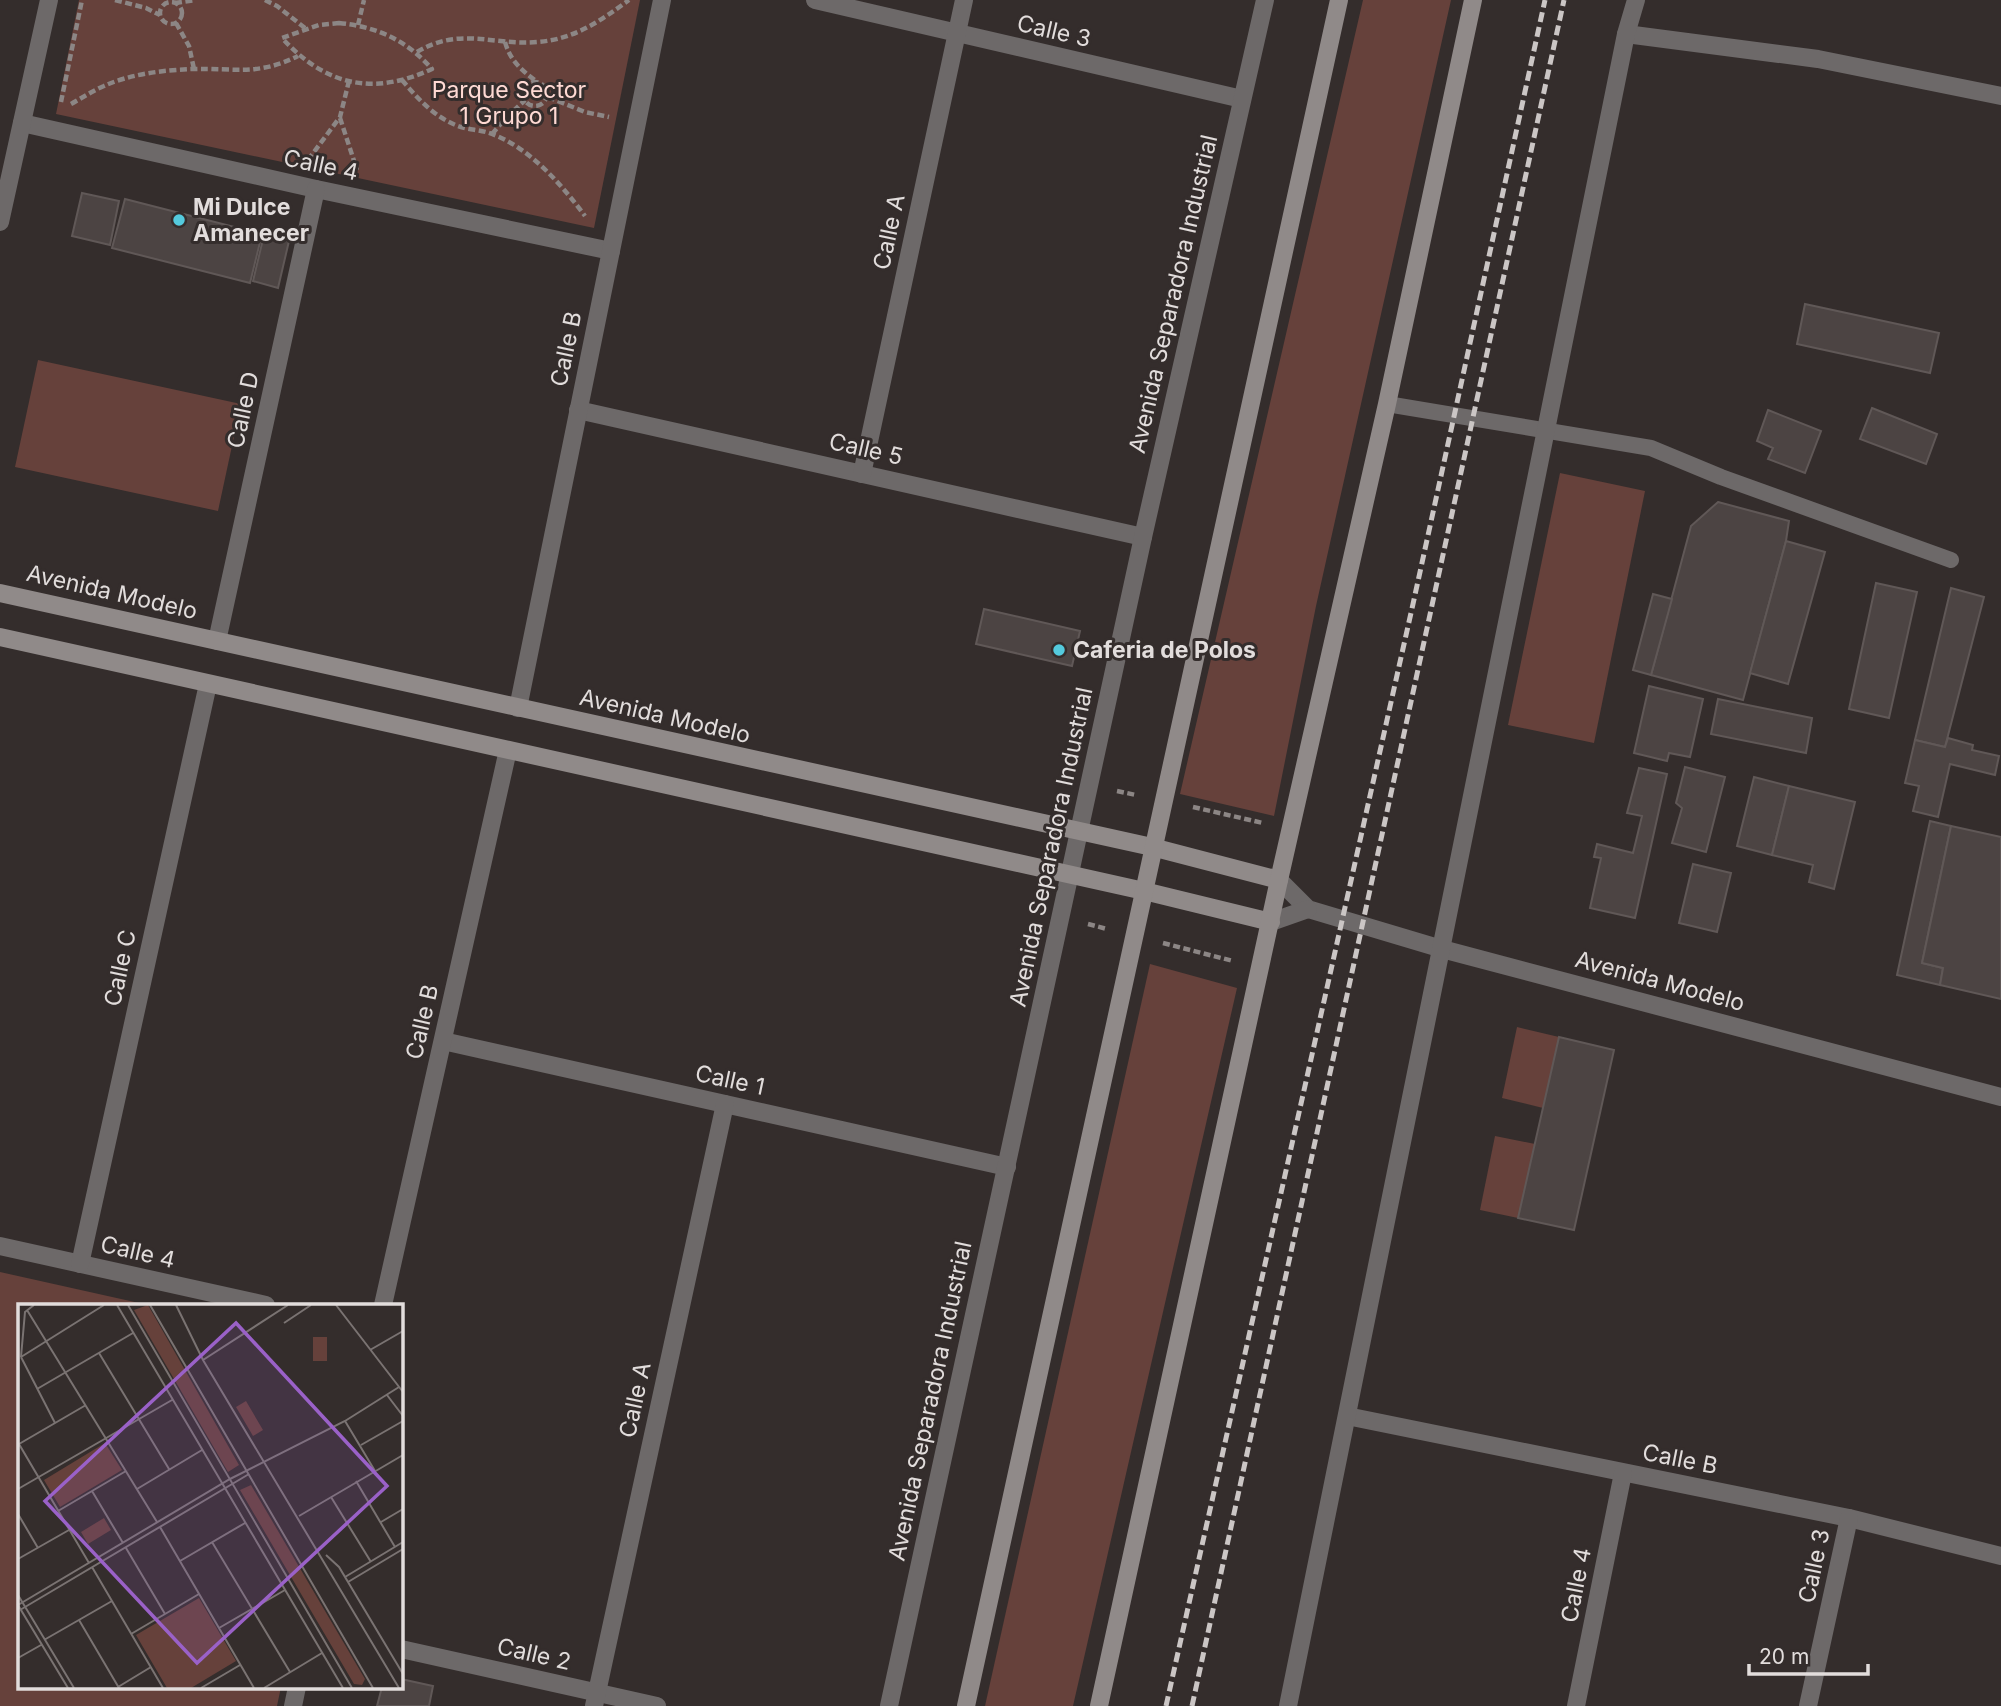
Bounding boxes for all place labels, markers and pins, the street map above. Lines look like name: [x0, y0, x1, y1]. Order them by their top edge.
place label: Mi Dulce Amanecer: [193, 193, 309, 247]
marker: Mi Dulce Amanecer: [171, 212, 187, 228]
place label: Caferia de Polos: [1073, 636, 1256, 664]
marker: Caferia de Polos: [1051, 642, 1067, 658]

